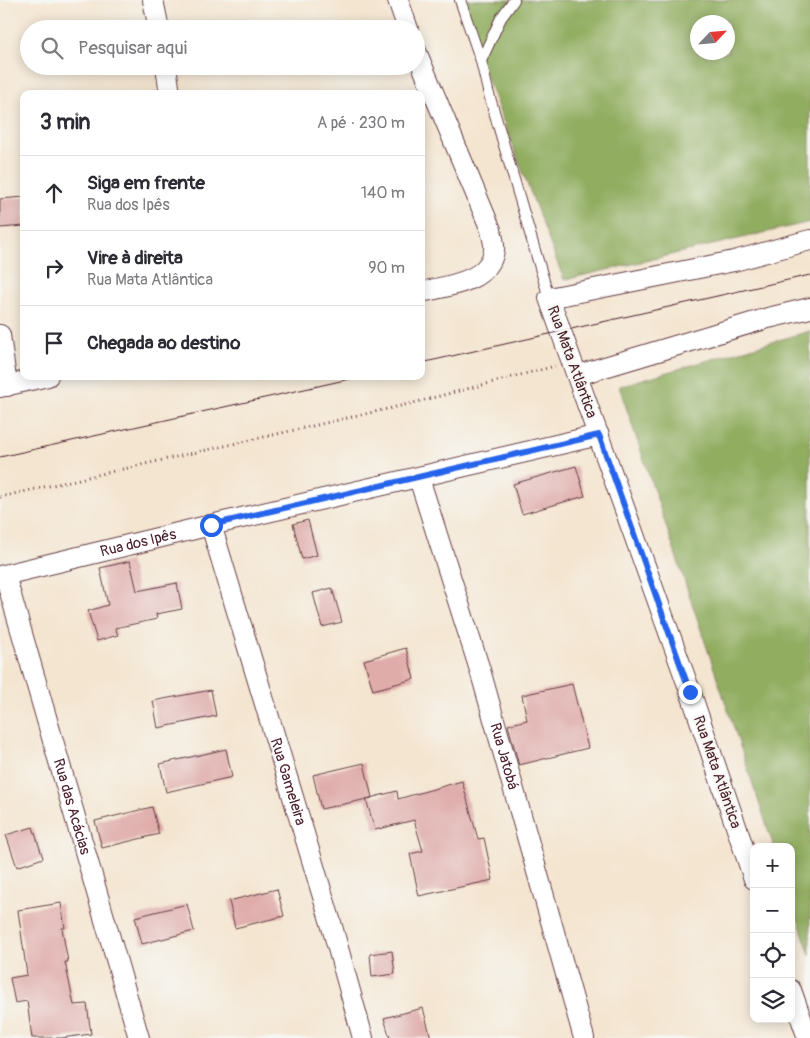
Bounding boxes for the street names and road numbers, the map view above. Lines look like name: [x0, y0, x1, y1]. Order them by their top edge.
street label: Rua Mata Atlântica: [543, 303, 601, 421]
street label: Rua dos Ipês: [98, 524, 178, 561]
street label: Rua Mata Atlântica: [689, 713, 745, 831]
street label: Rua Jatobá: [486, 721, 523, 792]
street label: Rua Gameleira: [266, 736, 310, 828]
street label: Rua das Acácias: [49, 756, 95, 857]

